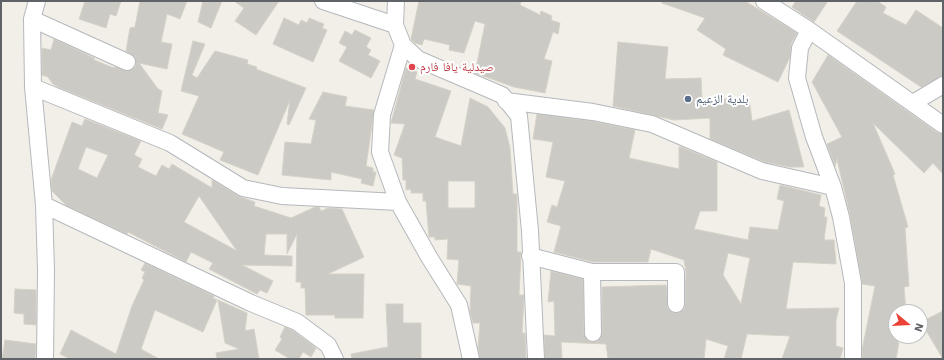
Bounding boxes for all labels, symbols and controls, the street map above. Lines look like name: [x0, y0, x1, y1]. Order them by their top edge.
place label: صيدلية يافا فارم: [420, 60, 494, 74]
marker: صيدلية يافا فارم: [407, 62, 417, 72]
place label: بلدية الزعيم: [696, 92, 749, 106]
marker: بلدية الزعيم: [683, 94, 693, 104]
north arrow: [888, 304, 928, 344]
text: N: [911, 322, 926, 333]

